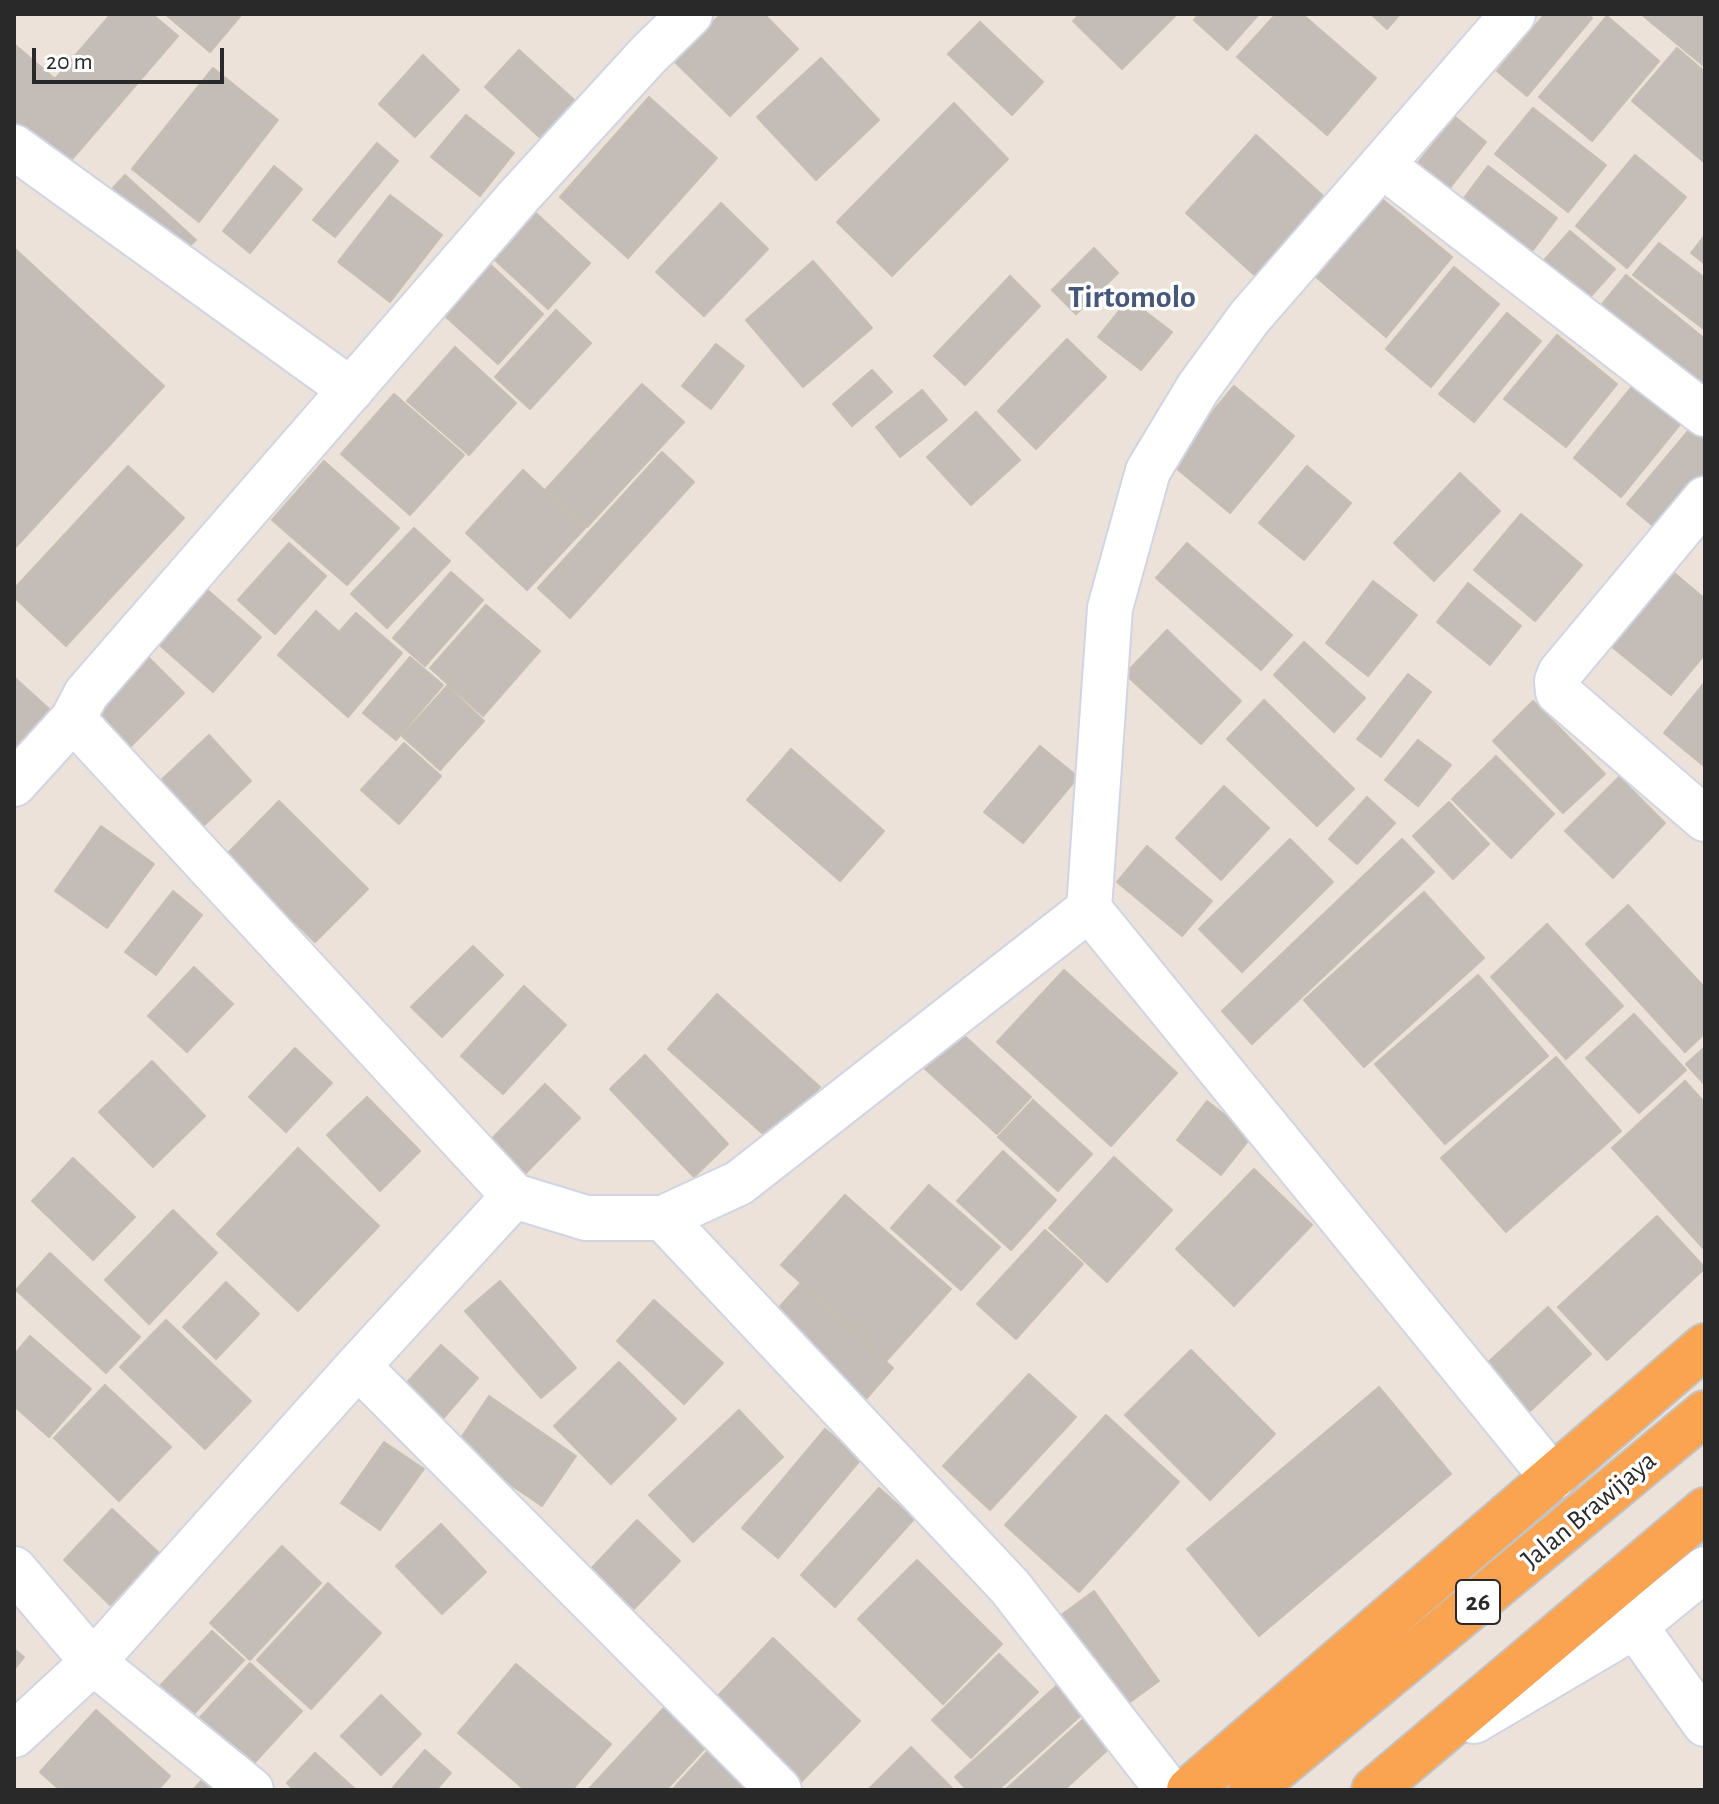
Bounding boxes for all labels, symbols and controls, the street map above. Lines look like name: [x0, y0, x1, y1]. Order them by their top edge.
scale bar: [36, 32, 228, 82]
text: 20 m: [46, 50, 93, 74]
district label: Tirtomolo: [1068, 278, 1196, 316]
street label: Jalan Brawijaya: [1515, 1444, 1663, 1576]
road number: 26: [1456, 1580, 1500, 1624]

